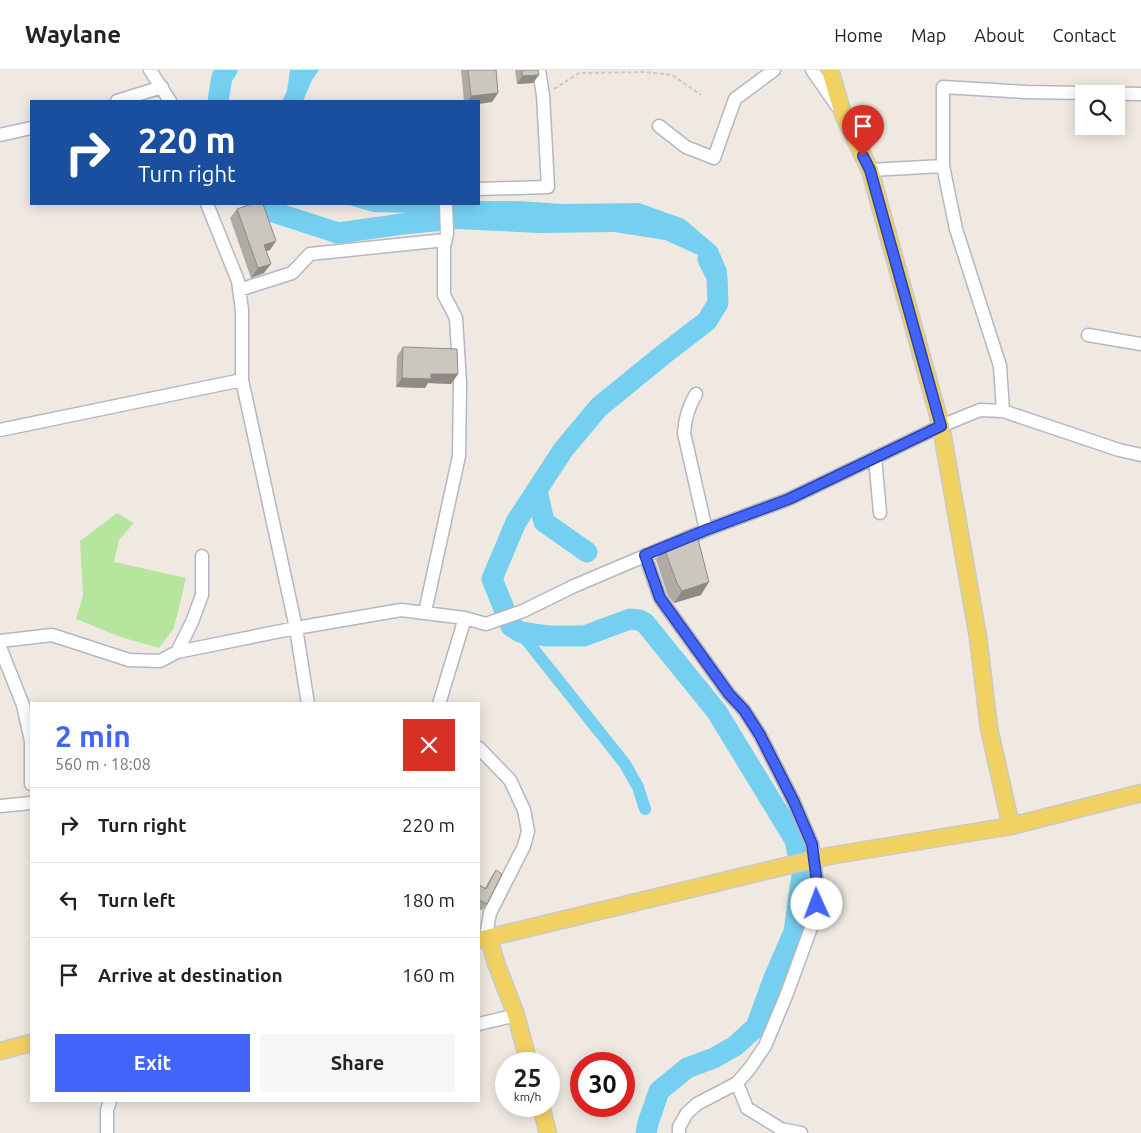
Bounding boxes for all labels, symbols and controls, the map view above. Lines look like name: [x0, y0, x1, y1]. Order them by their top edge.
text: Waylane: [25, 21, 121, 48]
text: Home: [834, 25, 883, 45]
text: Map: [911, 25, 946, 45]
text: About: [974, 25, 1024, 45]
text: Contact: [1052, 25, 1116, 45]
map controls: [1075, 85, 1125, 135]
button: search: [1075, 85, 1125, 135]
pin: [842, 105, 884, 156]
icon: arrive: [849, 112, 877, 140]
icon: right: [55, 120, 120, 185]
text: 220 m: [138, 120, 236, 160]
text: Turn right: [138, 161, 236, 186]
text: 2 min: [55, 719, 131, 753]
button: close: [403, 719, 455, 771]
text: 560 m · 18:08: [55, 755, 151, 773]
icon: right: [55, 811, 83, 839]
text: Turn right: [98, 814, 186, 836]
text: 220 m: [402, 814, 455, 836]
position arrow: [790, 877, 842, 929]
icon: left: [55, 886, 83, 914]
text: Turn left: [98, 889, 176, 911]
text: 180 m: [402, 889, 455, 911]
icon: arrive: [55, 961, 83, 989]
text: Arrive at destination: [98, 964, 283, 986]
text: 160 m: [402, 964, 455, 986]
button: Exit: [55, 1034, 250, 1092]
button: Share: [260, 1034, 455, 1092]
speed limit sign: 30: [570, 1052, 635, 1117]
text: 25: [513, 1064, 542, 1092]
text: km/h: [514, 1090, 541, 1103]

